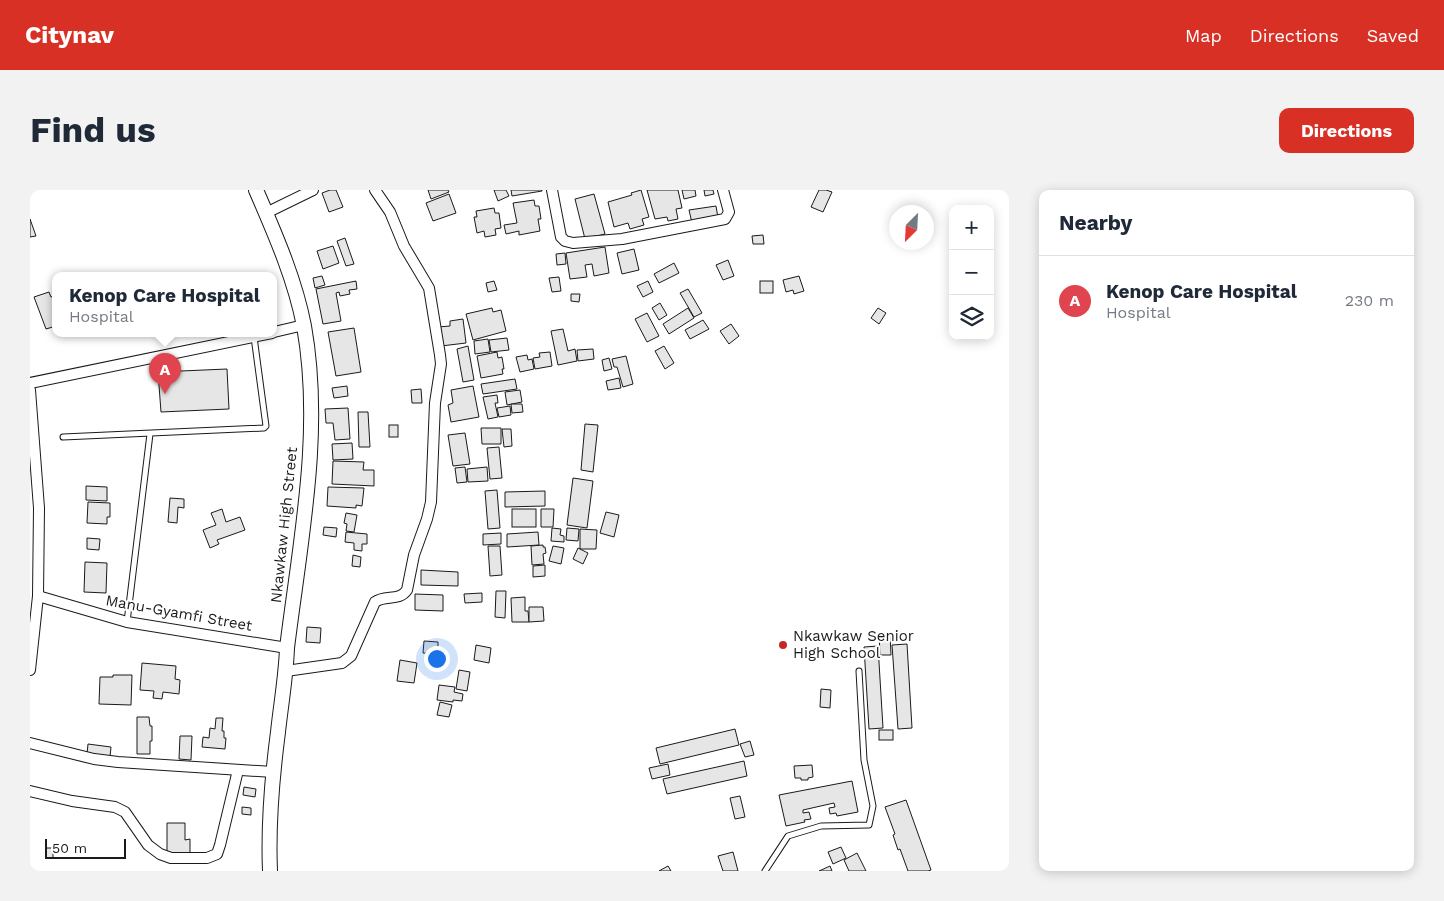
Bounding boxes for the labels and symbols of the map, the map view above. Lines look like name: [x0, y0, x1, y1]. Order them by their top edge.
north arrow: [889, 205, 934, 250]
pin: A: [149, 353, 181, 394]
street label: Nkawkaw High Street: [267, 445, 301, 604]
street label: Manu-Gyamfi Street: [104, 591, 254, 635]
place label: Nkawkaw Senior High School: [793, 627, 914, 662]
marker: Nkawkaw Senior High School: [777, 639, 789, 651]
your location: [424, 646, 450, 672]
scale bar: [45, 836, 126, 859]

